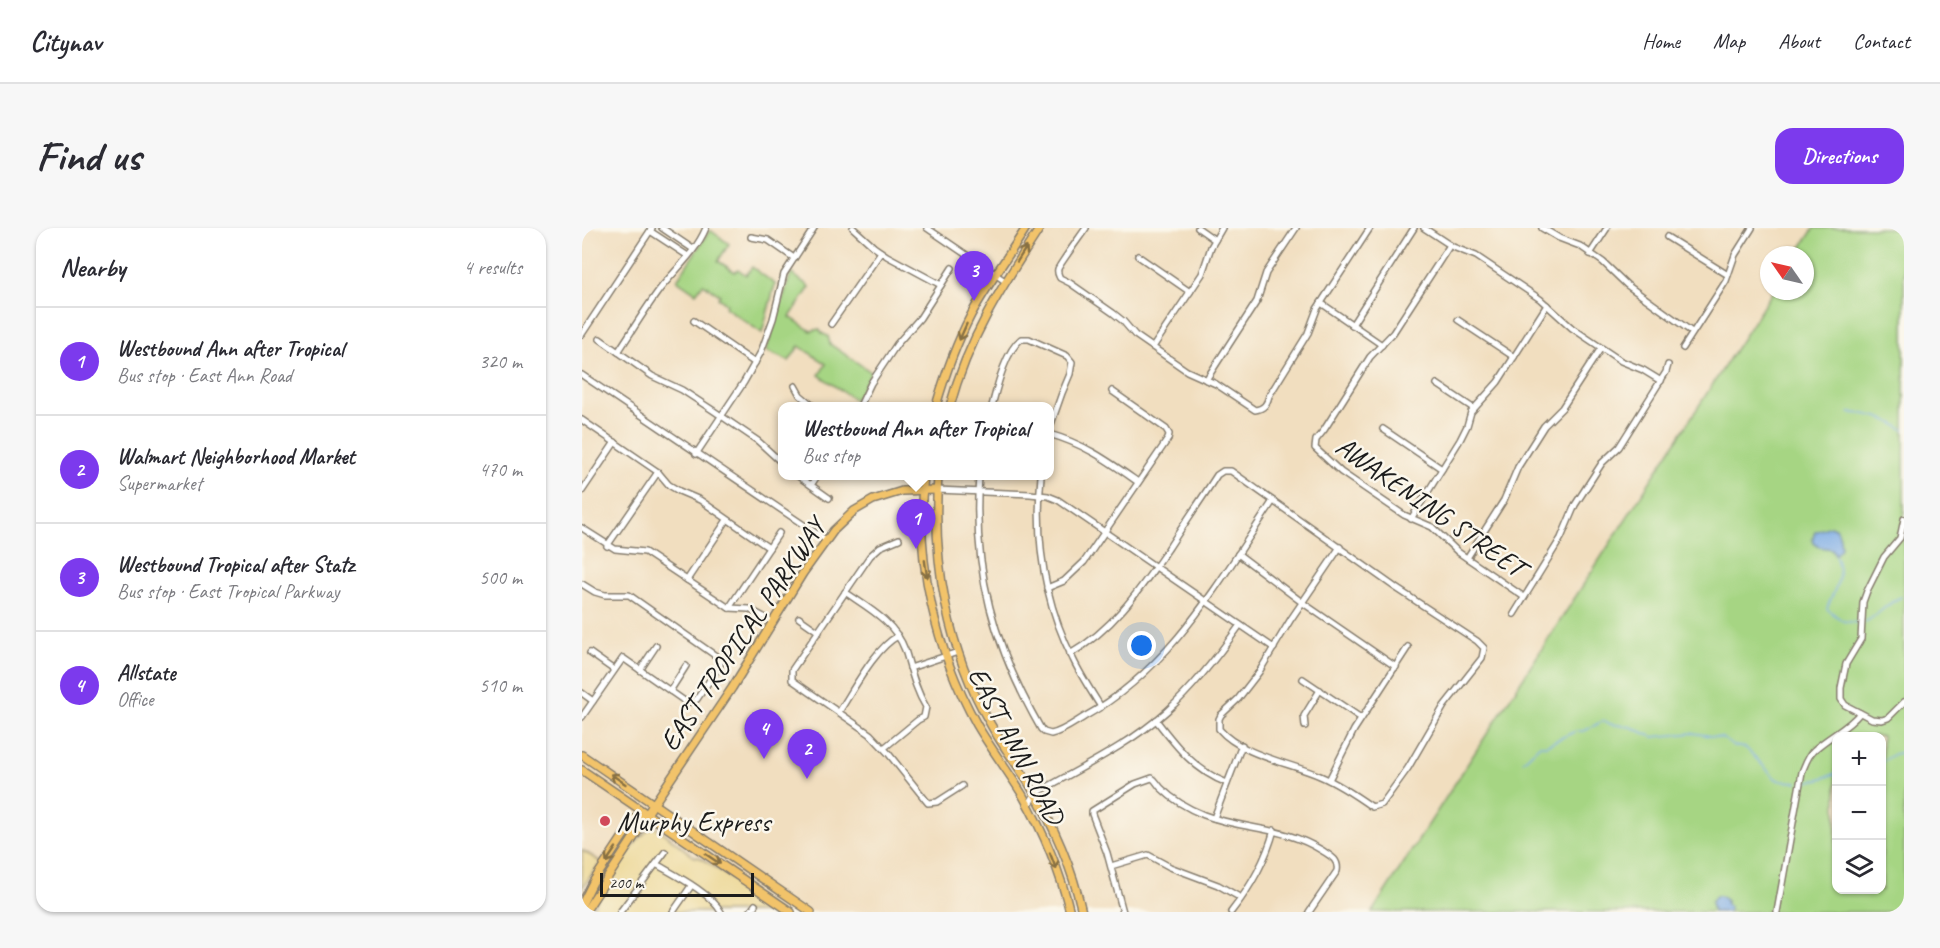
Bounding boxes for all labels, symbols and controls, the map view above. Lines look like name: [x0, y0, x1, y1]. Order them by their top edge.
text: Citynav: [30, 24, 101, 59]
text: Home: [1642, 28, 1680, 54]
text: Map: [1713, 28, 1745, 54]
text: About: [1778, 28, 1820, 54]
text: Contact: [1853, 28, 1910, 54]
button: Directions: [1775, 128, 1904, 184]
text: Find us: [36, 130, 141, 183]
one-way arrow: [1016, 246, 1029, 263]
north arrow: [1760, 246, 1814, 300]
text: Nearby: [60, 251, 125, 284]
pin: 3: [954, 251, 994, 301]
text: 4 results: [463, 255, 522, 280]
one-way arrow: [957, 322, 969, 340]
text: Westbound Ann after Tropical: [117, 335, 344, 363]
text: 1: [75, 349, 84, 374]
text: 320 m: [479, 349, 522, 374]
text: Bus stop · East Ann Road: [117, 363, 292, 388]
popup: [778, 402, 1054, 480]
text: Westbound Ann after Tropical: [803, 415, 1029, 443]
street label: AWAKENING STREET: [1329, 428, 1538, 589]
text: Walmart Neighborhood Market: [117, 443, 355, 471]
text: Bus stop: [803, 443, 860, 468]
text: 2: [75, 457, 84, 482]
text: 470 m: [479, 457, 522, 482]
text: Supermarket: [117, 471, 202, 496]
pin: 1: [896, 500, 936, 549]
street label: EAST TROPICAL PARKWAY: [652, 508, 835, 757]
text: Westbound Tropical after Statz: [117, 551, 354, 579]
one-way arrow: [920, 559, 931, 578]
text: 3: [75, 565, 84, 590]
text: 500 m: [479, 565, 522, 590]
text: Bus stop · East Tropical Parkway: [117, 579, 339, 604]
your location: [1127, 631, 1156, 660]
text: Allstate: [117, 659, 176, 687]
street label: EAST ANN ROAD: [961, 661, 1074, 832]
text: 4: [75, 673, 84, 698]
text: 510 m: [479, 673, 522, 698]
text: Office: [117, 687, 154, 712]
pin: 4: [744, 710, 783, 759]
pin: 2: [788, 730, 826, 779]
map controls: [1832, 732, 1886, 894]
button: +: [1832, 732, 1886, 786]
one-way arrow: [610, 773, 627, 785]
button: −: [1832, 786, 1886, 840]
place label: Murphy Express: [617, 804, 773, 839]
marker: Murphy Express: [598, 814, 612, 828]
button: layers: [1832, 840, 1886, 894]
one-way arrow: [605, 846, 617, 862]
one-way arrow: [1048, 851, 1059, 869]
one-way arrow: [704, 853, 721, 865]
scale bar: [600, 870, 754, 898]
text: 200 m: [609, 873, 643, 893]

